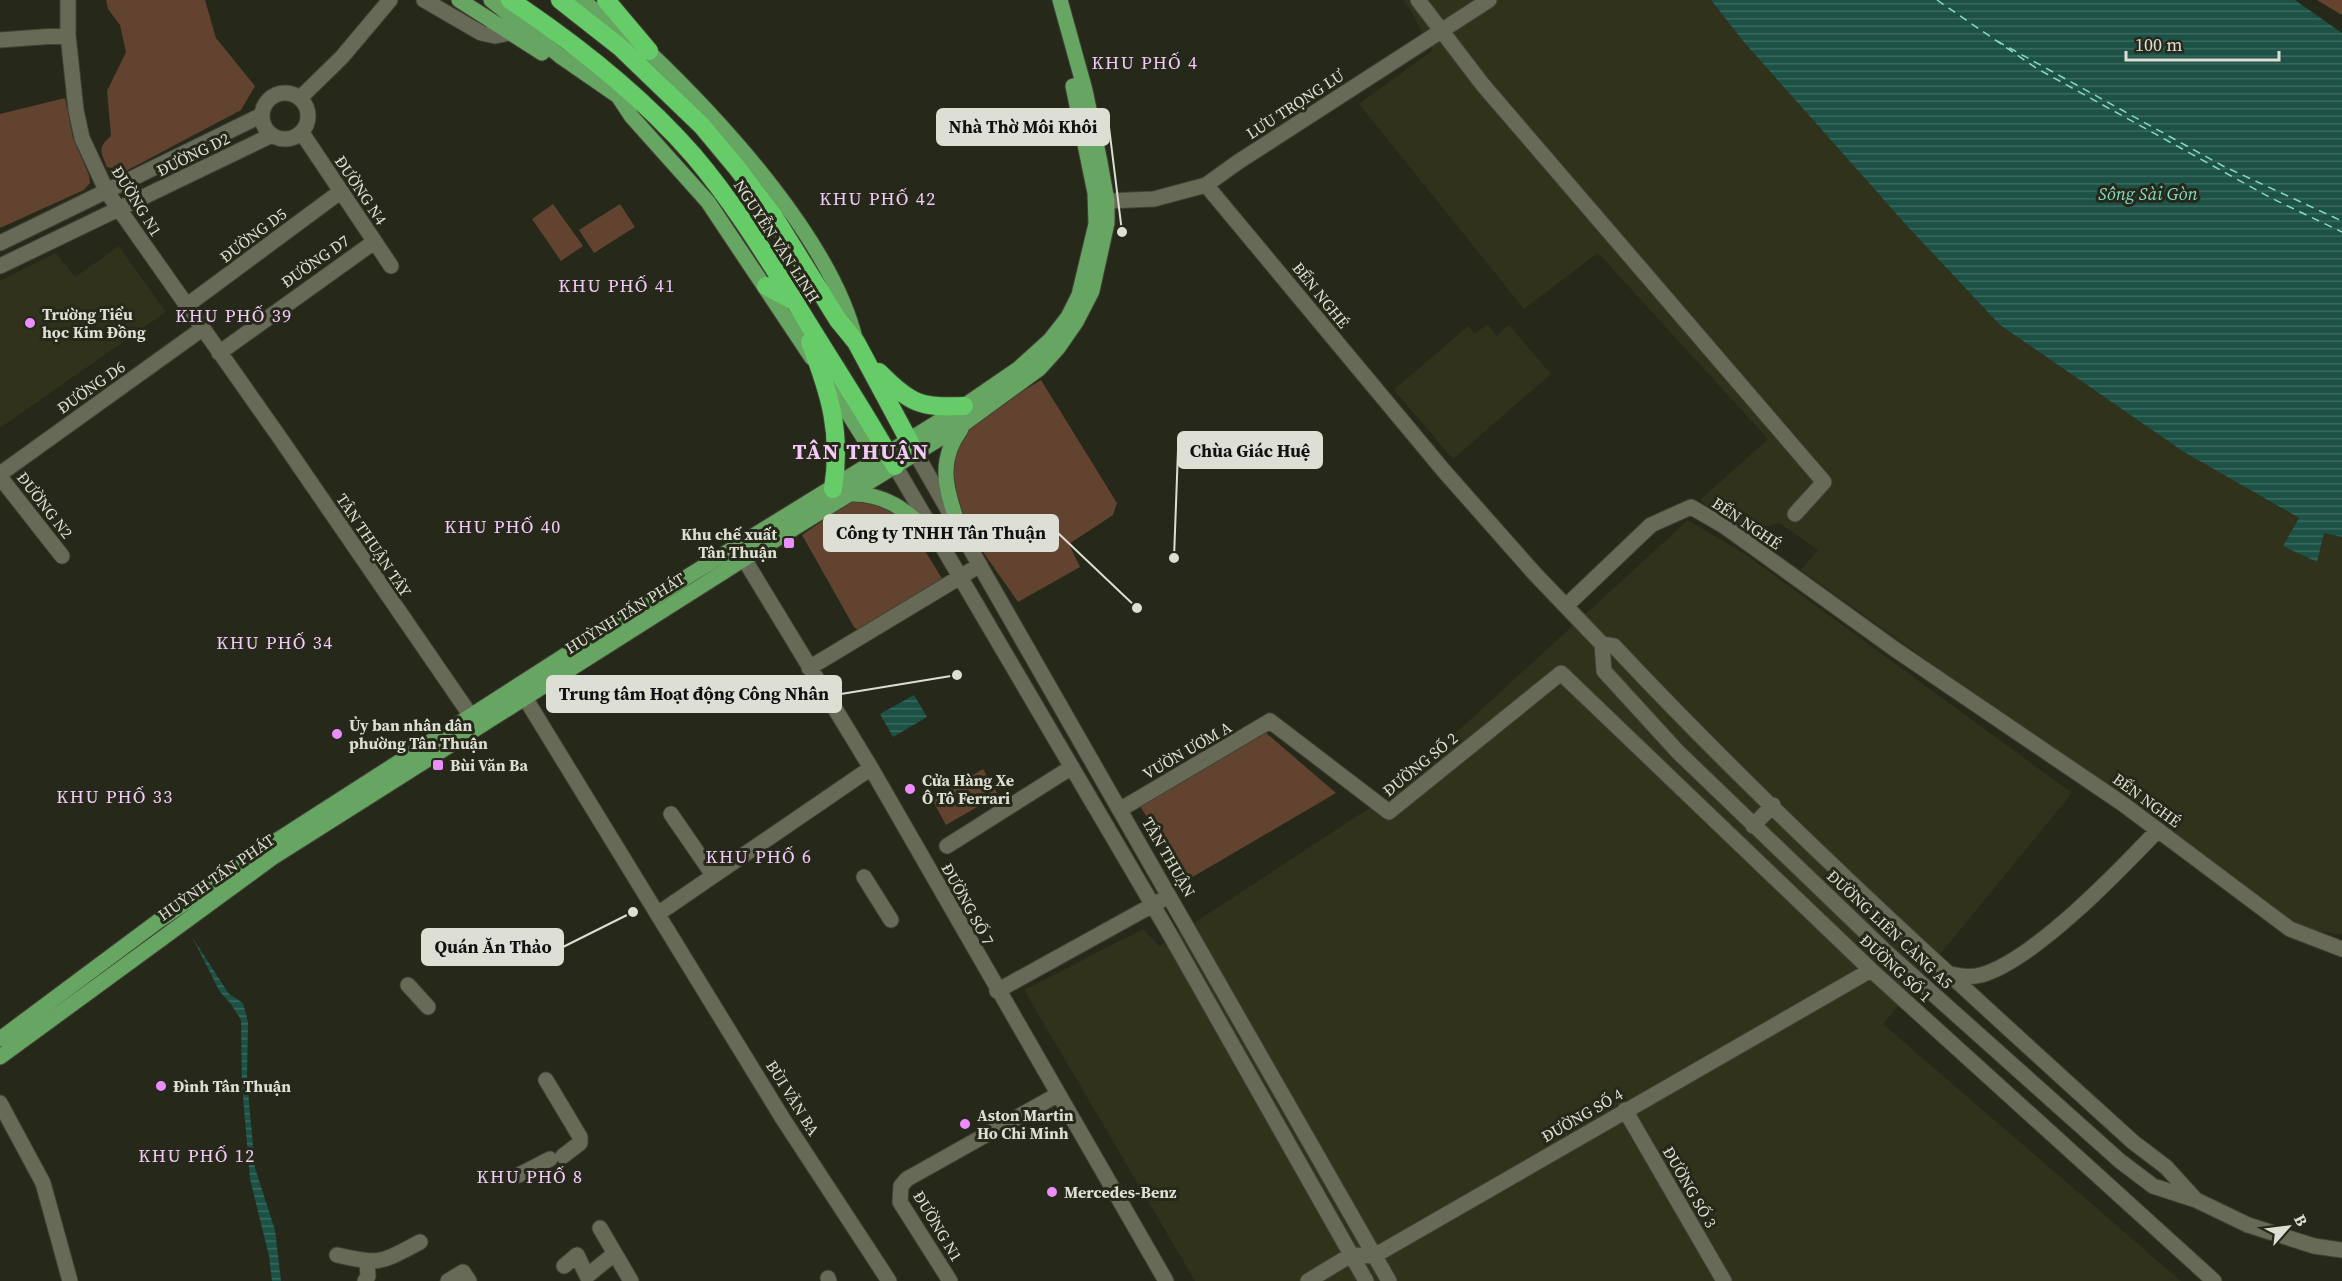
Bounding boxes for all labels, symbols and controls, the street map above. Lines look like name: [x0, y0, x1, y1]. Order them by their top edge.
scale bar: [2126, 24, 2279, 62]
text: 100 m: [2135, 32, 2182, 57]
district label: KHU PHỐ 4: [1091, 50, 1199, 75]
street label: LƯU TRỌNG LƯ: [1242, 64, 1348, 144]
callout: Nhà Thờ Môi Khôi: [937, 109, 1109, 145]
text: Nhà Thờ Môi Khôi: [949, 114, 1098, 139]
street label: ĐƯỜNG D2: [153, 127, 233, 181]
street label: ĐƯỜNG N4: [330, 151, 392, 229]
street label: ĐƯỜNG N1: [107, 162, 167, 240]
street label: NGUYỄN VĂN LINH: [729, 175, 825, 307]
water label: Sông Sài Gòn: [2098, 181, 2198, 206]
district label: KHU PHỐ 42: [819, 186, 937, 211]
street label: ĐƯỜNG D5: [215, 203, 291, 267]
street label: ĐƯỜNG D7: [276, 229, 354, 293]
street label: BẾN NGHÉ: [1288, 257, 1355, 333]
district label: KHU PHỐ 41: [558, 273, 676, 298]
place label: Trường Tiểu học Kim Đồng: [42, 303, 146, 343]
district label: KHU PHỐ 39: [175, 303, 293, 328]
marker: Trường Tiểu học Kim Đồng: [23, 316, 37, 330]
street label: ĐƯỜNG D6: [52, 355, 130, 419]
callout: Chùa Giác Huệ: [1178, 432, 1322, 468]
district label: TÂN THUẬN: [793, 436, 929, 466]
text: Chùa Giác Huệ: [1190, 438, 1310, 463]
street label: ĐƯỜNG N2: [12, 467, 78, 543]
street label: TÂN THUẬN TÂY: [331, 489, 417, 601]
street label: BẾN NGHÉ: [1708, 492, 1786, 554]
district label: KHU PHỐ 40: [444, 514, 562, 539]
callout: Công ty TNHH Tân Thuận: [824, 515, 1058, 551]
text: Công ty TNHH Tân Thuận: [836, 520, 1046, 545]
place label: Khu chế xuất Tân Thuận: [681, 523, 777, 563]
marker: Khu chế xuất Tân Thuận: [782, 536, 796, 550]
street label: HUỲNH TẤN PHÁT: [561, 567, 689, 659]
district label: KHU PHỐ 34: [216, 630, 334, 655]
callout: Trung tâm Hoạt động Công Nhân: [547, 676, 841, 712]
text: Trung tâm Hoạt động Công Nhân: [559, 681, 829, 706]
place label: Ủy ban nhân dân phường Tân Thuận: [349, 714, 488, 754]
street label: VƯỜN ƯƠM A: [1139, 715, 1236, 784]
marker: Ủy ban nhân dân phường Tân Thuận: [330, 727, 344, 741]
street label: ĐƯỜNG SỐ 2: [1378, 727, 1462, 801]
place label: Bùi Văn Ba: [450, 754, 528, 776]
marker: Bùi Văn Ba: [431, 758, 445, 772]
street label: BẾN NGHÉ: [2108, 768, 2186, 832]
place label: Cửa Hàng Xe Ô Tô Ferrari: [922, 769, 1014, 809]
marker: Cửa Hàng Xe Ô Tô Ferrari: [903, 782, 917, 796]
district label: KHU PHỐ 33: [56, 784, 174, 809]
street label: TÂN THUẬN: [1137, 813, 1201, 901]
street label: HUỲNH TẤN PHÁT: [153, 828, 279, 925]
district label: KHU PHỐ 6: [705, 844, 813, 869]
street label: ĐƯỜNG SỐ 7: [936, 859, 1000, 949]
street label: ĐƯỜNG LIÊN CẢNG A5: [1822, 865, 1958, 993]
callout: Quán Ăn Thảo: [422, 929, 563, 965]
street label: ĐƯỜNG SỐ 1: [1855, 929, 1937, 1007]
text: Quán Ăn Thảo: [434, 934, 552, 959]
street label: BÙI VĂN BA: [761, 1056, 825, 1140]
place label: Đình Tân Thuận: [173, 1075, 291, 1097]
marker: Đình Tân Thuận: [154, 1079, 168, 1093]
street label: ĐƯỜNG SỐ 4: [1537, 1083, 1627, 1147]
place label: Aston Martin Ho Chi Minh: [977, 1104, 1074, 1144]
marker: Aston Martin Ho Chi Minh: [958, 1117, 972, 1131]
street label: ĐƯỜNG SỐ 3: [1658, 1142, 1722, 1232]
district label: KHU PHỐ 12: [138, 1143, 256, 1168]
district label: KHU PHỐ 8: [476, 1164, 584, 1189]
place label: Mercedes-Benz: [1064, 1181, 1177, 1203]
marker: Mercedes-Benz: [1045, 1185, 1059, 1199]
street label: ĐƯỜNG N1: [908, 1186, 968, 1266]
north arrow: [2258, 1197, 2318, 1257]
text: B: [2289, 1210, 2314, 1230]

